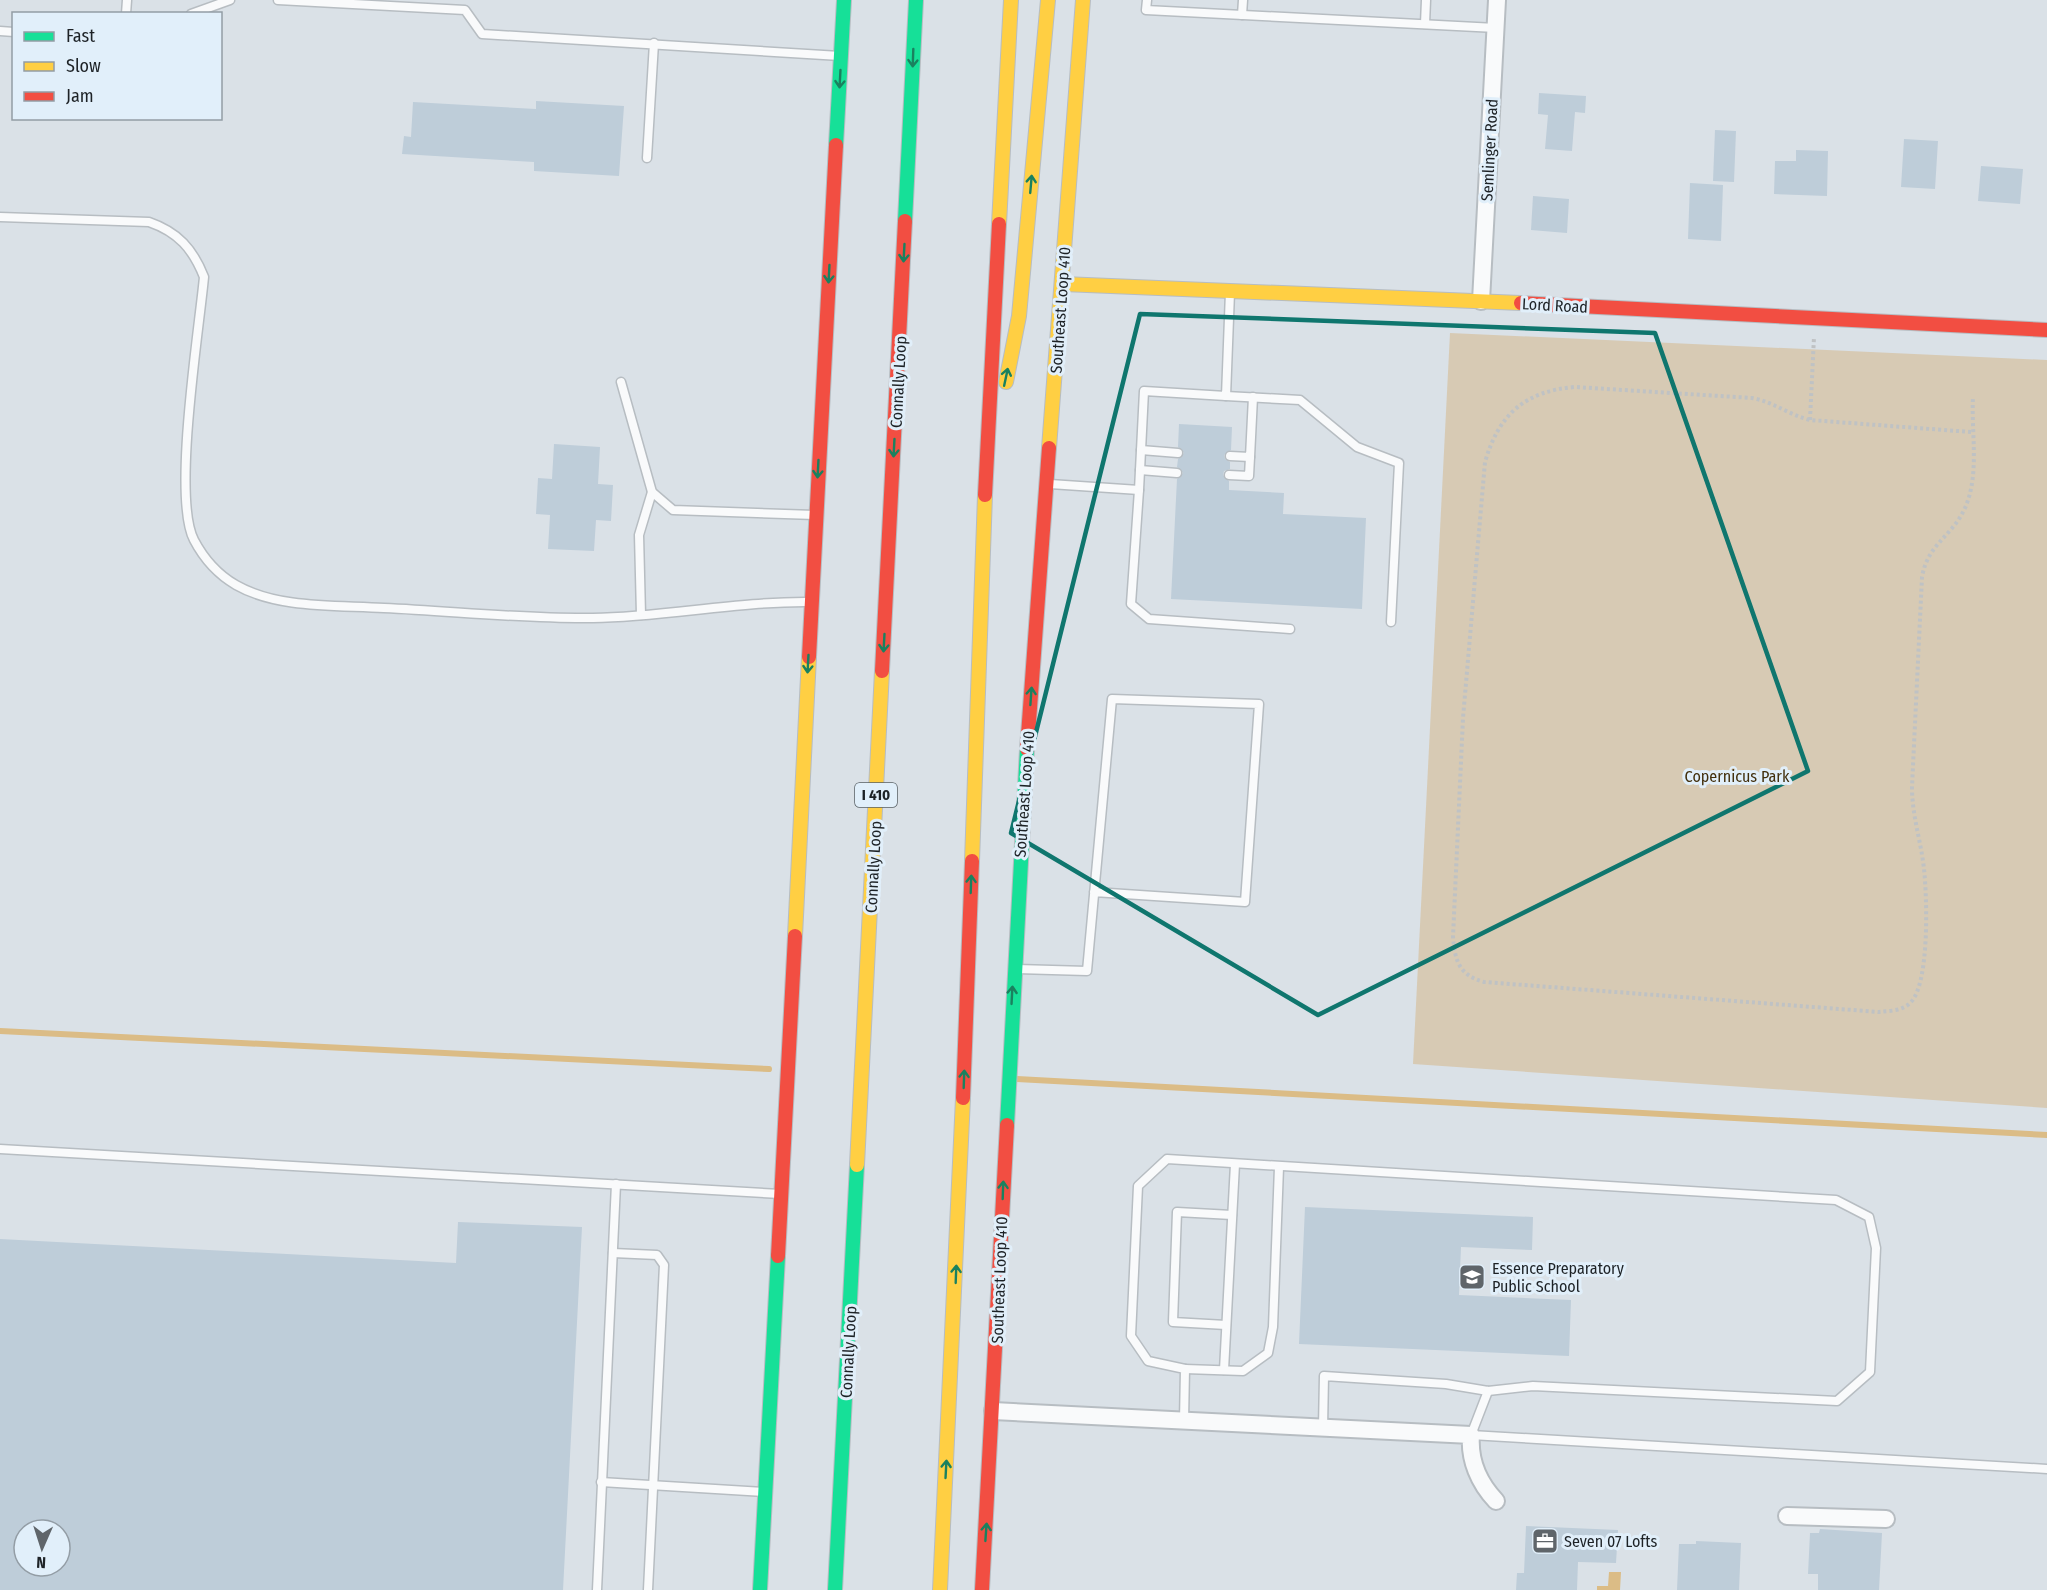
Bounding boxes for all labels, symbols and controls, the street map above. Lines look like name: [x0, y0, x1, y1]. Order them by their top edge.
legend: [12, 12, 222, 120]
text: Fast: [66, 25, 95, 47]
one-way arrow: [908, 48, 919, 68]
text: Slow: [66, 55, 101, 77]
one-way arrow: [834, 69, 845, 89]
text: Jam: [66, 85, 94, 107]
street label: Semlinger Road: [1477, 98, 1502, 202]
one-way arrow: [1026, 175, 1037, 195]
one-way arrow: [899, 243, 910, 263]
street label: Southeast Loop 410: [1047, 246, 1074, 374]
one-way arrow: [823, 264, 834, 284]
street label: Lord Road: [1522, 294, 1588, 317]
street label: Connally Loop: [887, 336, 910, 428]
one-way arrow: [1001, 368, 1013, 387]
one-way arrow: [889, 437, 900, 457]
one-way arrow: [813, 458, 824, 478]
one-way arrow: [879, 632, 890, 652]
one-way arrow: [802, 653, 813, 673]
one-way arrow: [1026, 686, 1037, 706]
street label: Southeast Loop 410: [1011, 730, 1038, 858]
park label: Copernicus Park: [1685, 767, 1790, 786]
road number: I 410: [855, 783, 897, 807]
street label: Connally Loop: [862, 821, 885, 913]
one-way arrow: [965, 875, 976, 895]
one-way arrow: [1006, 986, 1017, 1006]
one-way arrow: [958, 1070, 969, 1090]
one-way arrow: [997, 1181, 1008, 1201]
street label: Southeast Loop 410: [988, 1216, 1011, 1344]
place label: Essence Preparatory Public School: [1492, 1259, 1625, 1296]
school or university icon: Essence Preparatory Public School: [1457, 1262, 1487, 1292]
one-way arrow: [950, 1264, 961, 1284]
street label: Connally Loop: [837, 1306, 860, 1398]
one-way arrow: [941, 1459, 952, 1479]
north arrow: [12, 1518, 72, 1578]
one-way arrow: [980, 1522, 991, 1542]
office icon: Seven 07 Lofts: [1530, 1526, 1560, 1556]
place label: Seven 07 Lofts: [1564, 1532, 1657, 1551]
text: N: [36, 1553, 47, 1572]

